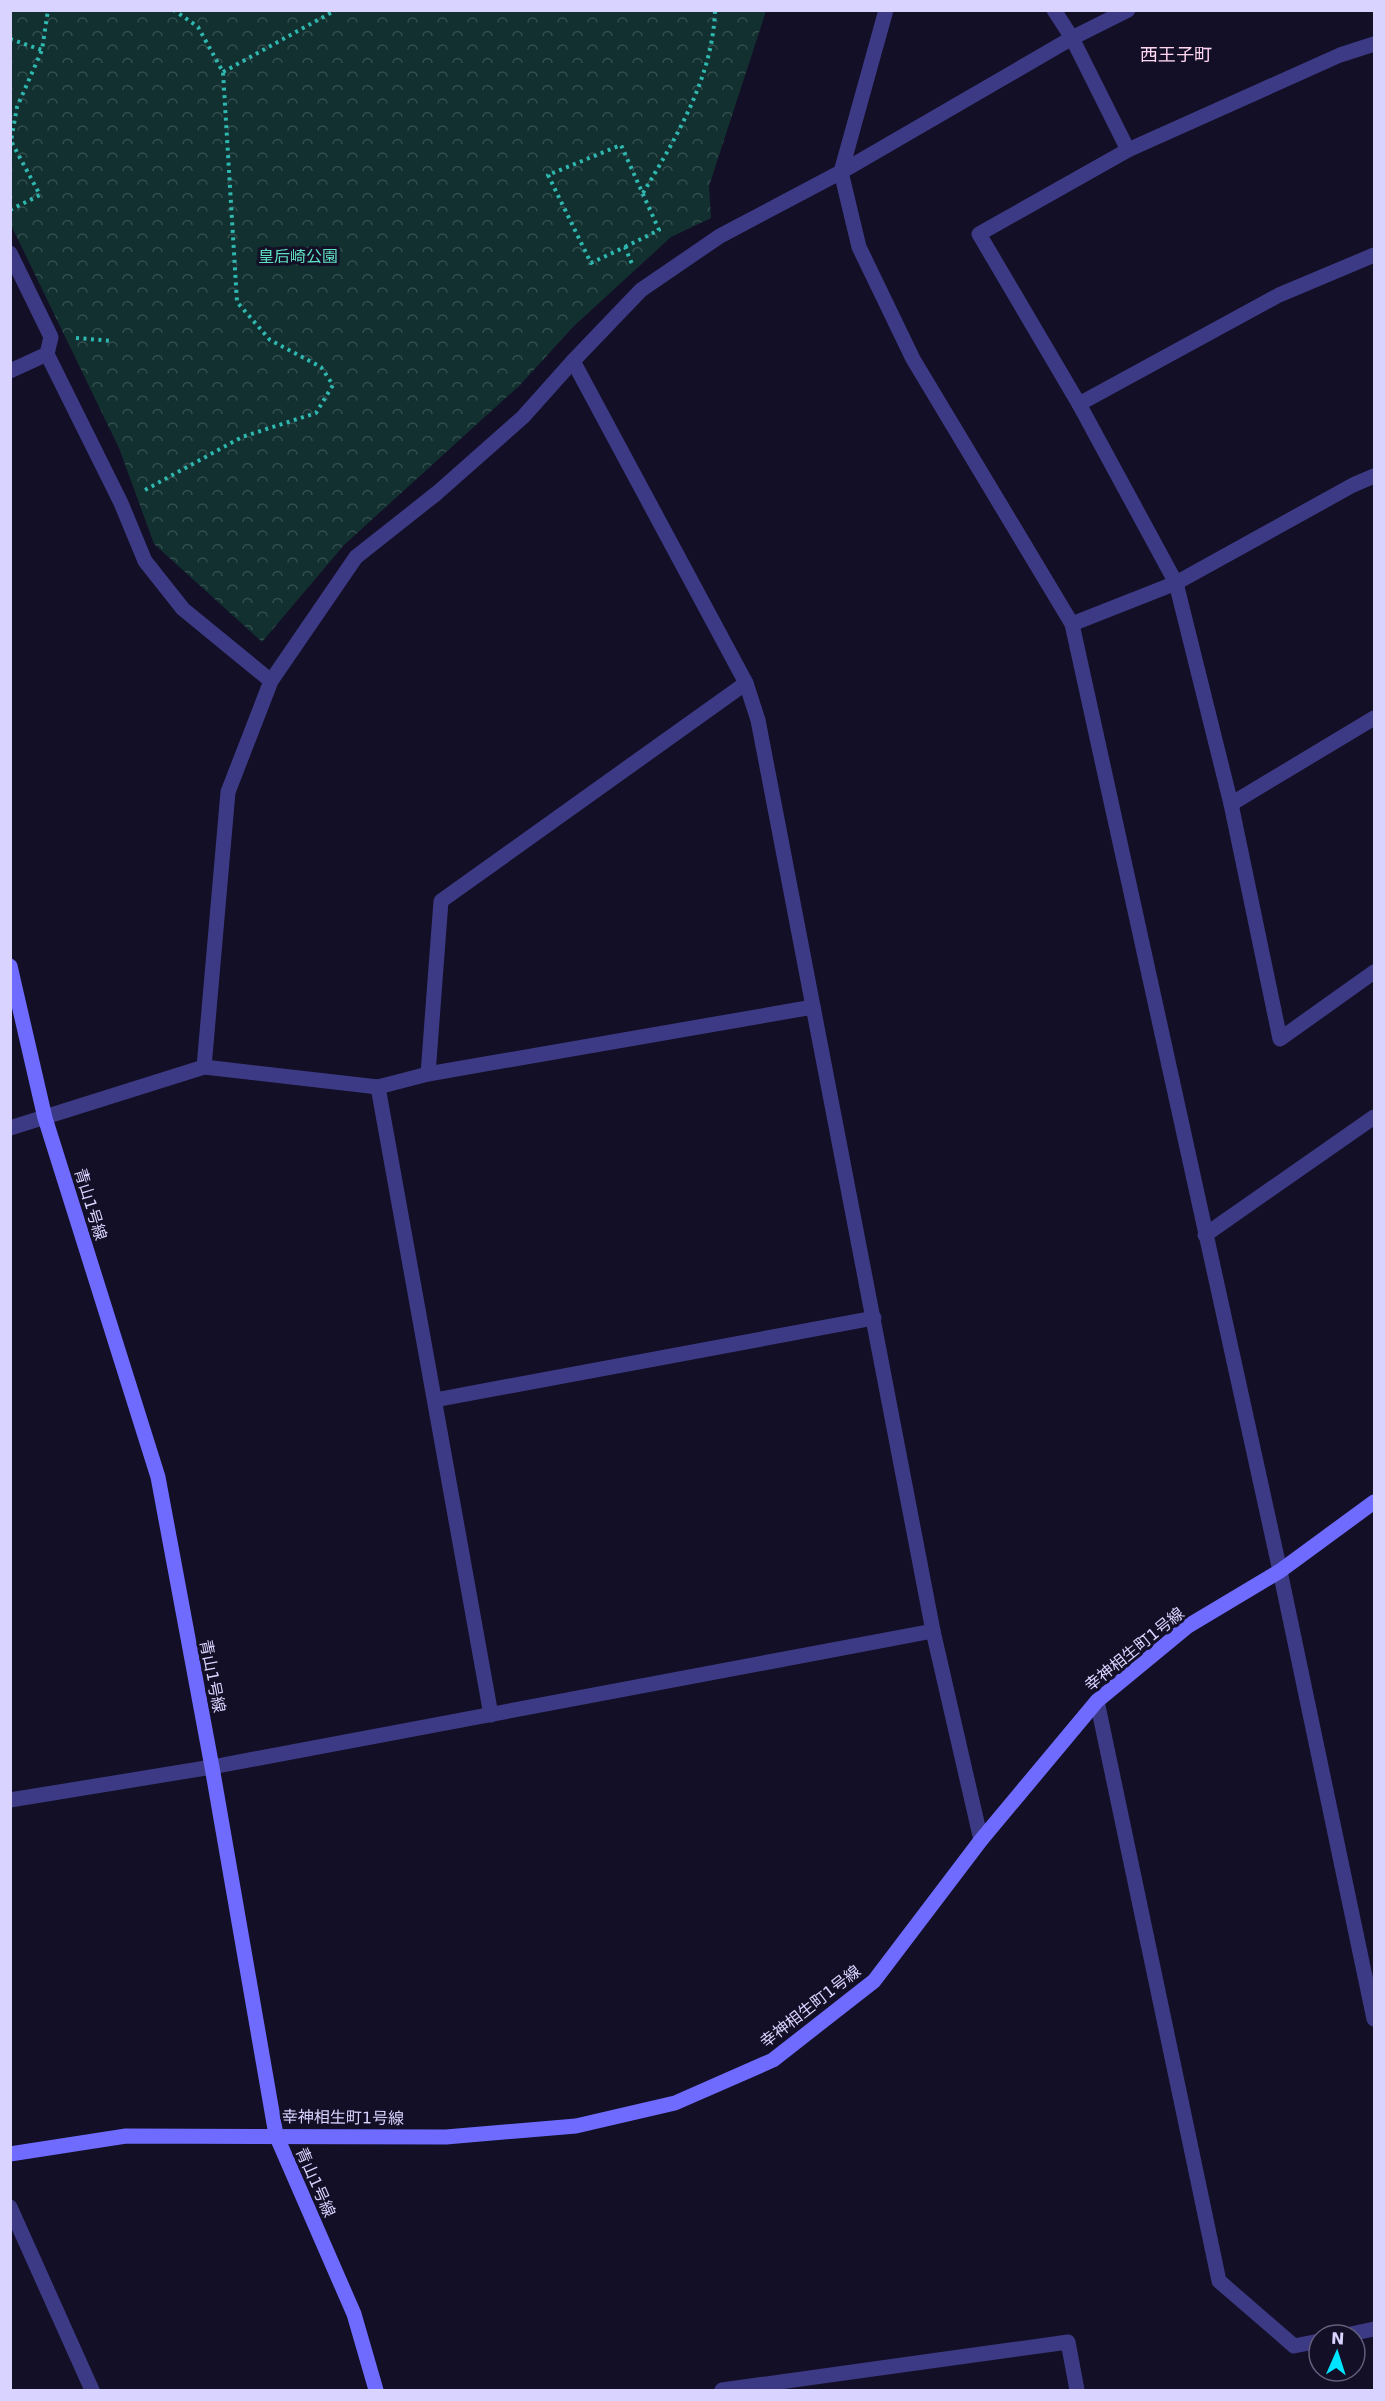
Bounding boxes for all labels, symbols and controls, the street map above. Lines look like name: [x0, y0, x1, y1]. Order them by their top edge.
district label: 西王子町: [1140, 44, 1212, 65]
park label: 皇后崎公園: [258, 247, 338, 266]
street label: 青山1号線: [71, 1166, 110, 1242]
street label: 幸神相生町1号線: [1081, 1604, 1188, 1695]
street label: 青山1号線: [196, 1638, 229, 1714]
street label: 幸神相生町1号線: [756, 1961, 864, 2051]
street label: 幸神相生町1号線: [282, 2107, 404, 2128]
street label: 青山1号線: [292, 2144, 339, 2220]
north arrow: [1307, 2323, 1367, 2383]
text: N: [1331, 2329, 1345, 2348]

